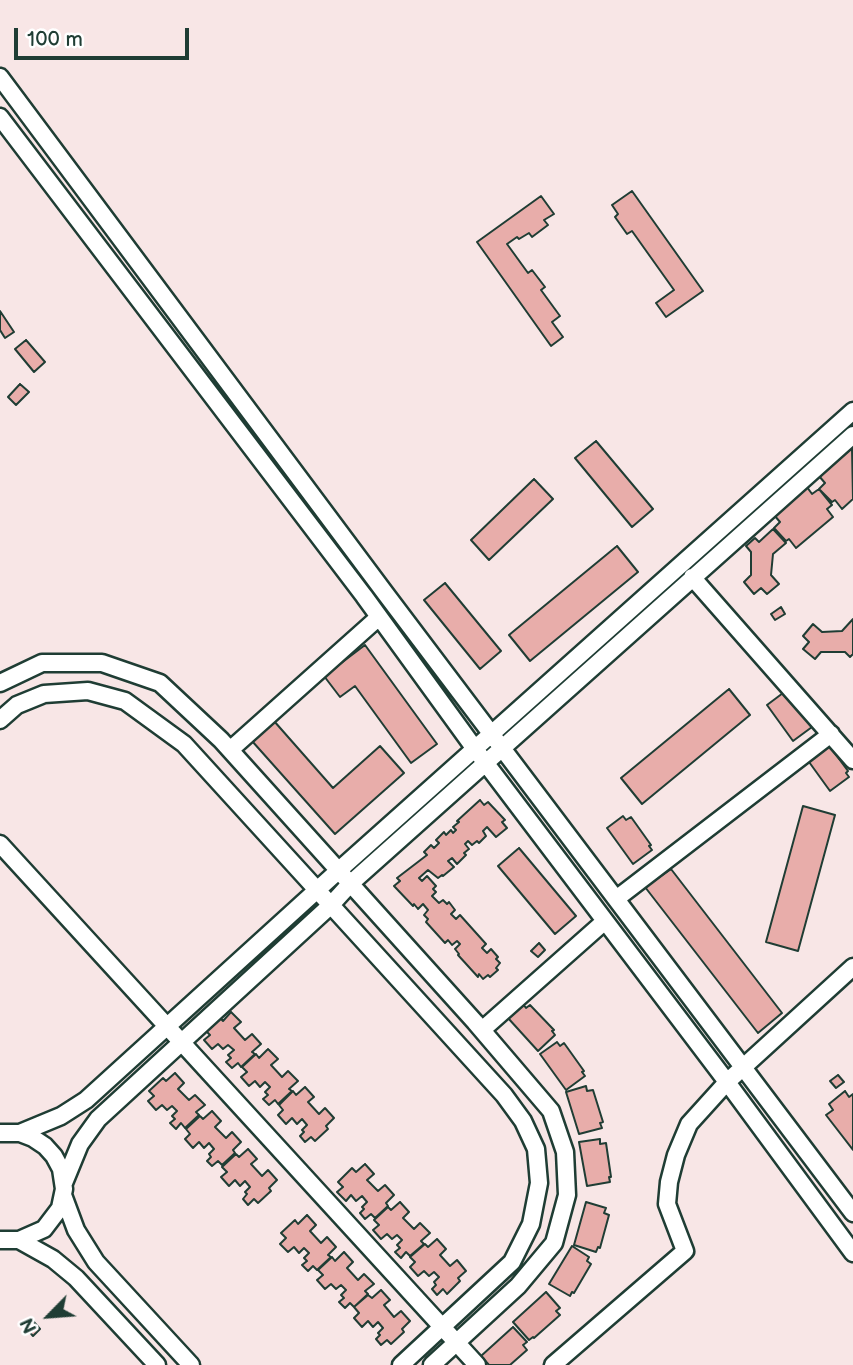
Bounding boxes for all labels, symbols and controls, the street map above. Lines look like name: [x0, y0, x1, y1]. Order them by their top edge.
scale bar: [18, 14, 192, 58]
text: 100 m: [27, 27, 83, 52]
north arrow: [14, 1281, 84, 1351]
text: N: [16, 1314, 43, 1336]

